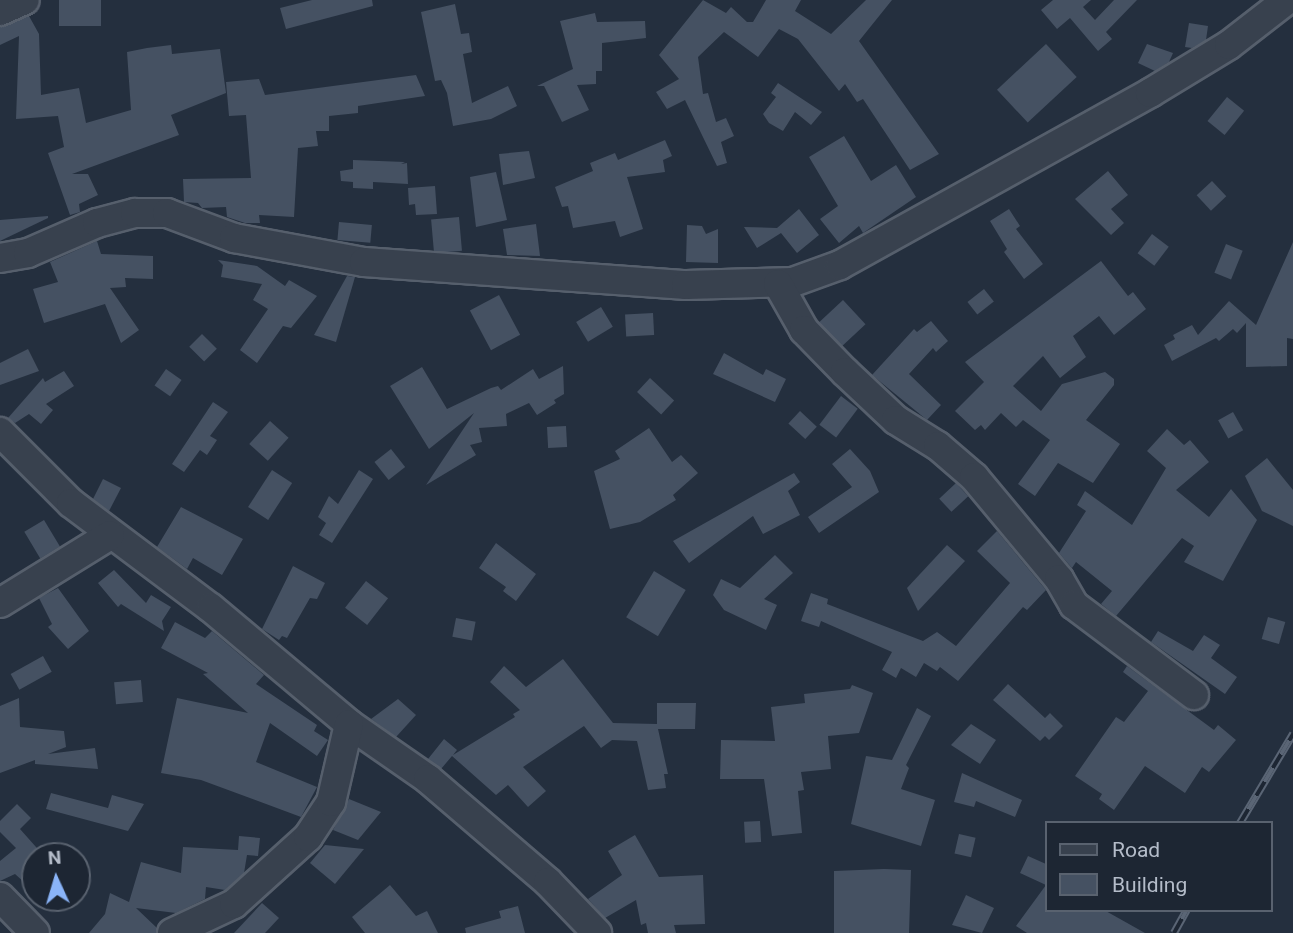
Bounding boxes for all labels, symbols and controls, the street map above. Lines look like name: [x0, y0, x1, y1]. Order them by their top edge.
legend: [1044, 821, 1272, 912]
text: Road: [1112, 838, 1160, 862]
north arrow: [21, 842, 91, 912]
text: N: [47, 846, 62, 869]
text: Building: [1112, 873, 1187, 897]

